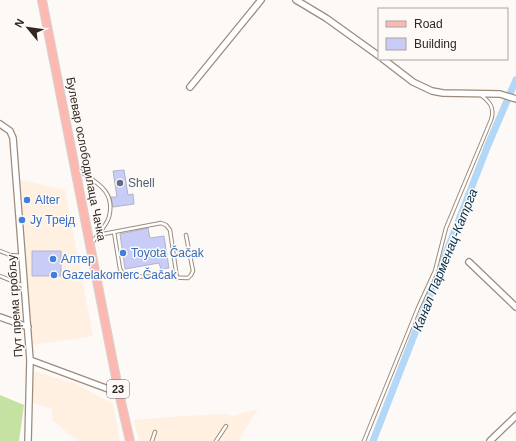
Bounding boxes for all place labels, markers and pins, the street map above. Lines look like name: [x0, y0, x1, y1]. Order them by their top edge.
place label: Shell: [128, 176, 155, 190]
marker: Shell: [115, 178, 125, 188]
place label: Alter: [35, 193, 60, 207]
marker: Alter: [22, 195, 32, 205]
place label: Ју Трејд: [30, 213, 75, 227]
marker: Ју Трејд: [17, 215, 27, 225]
place label: Toyota Čačak: [131, 245, 205, 260]
marker: Toyota Čačak: [118, 248, 128, 258]
place label: Алтер: [61, 252, 95, 266]
marker: Алтер: [48, 254, 58, 264]
place label: Gazelakomerc Čačak: [62, 267, 178, 282]
marker: Gazelakomerc Čačak: [49, 270, 59, 280]

